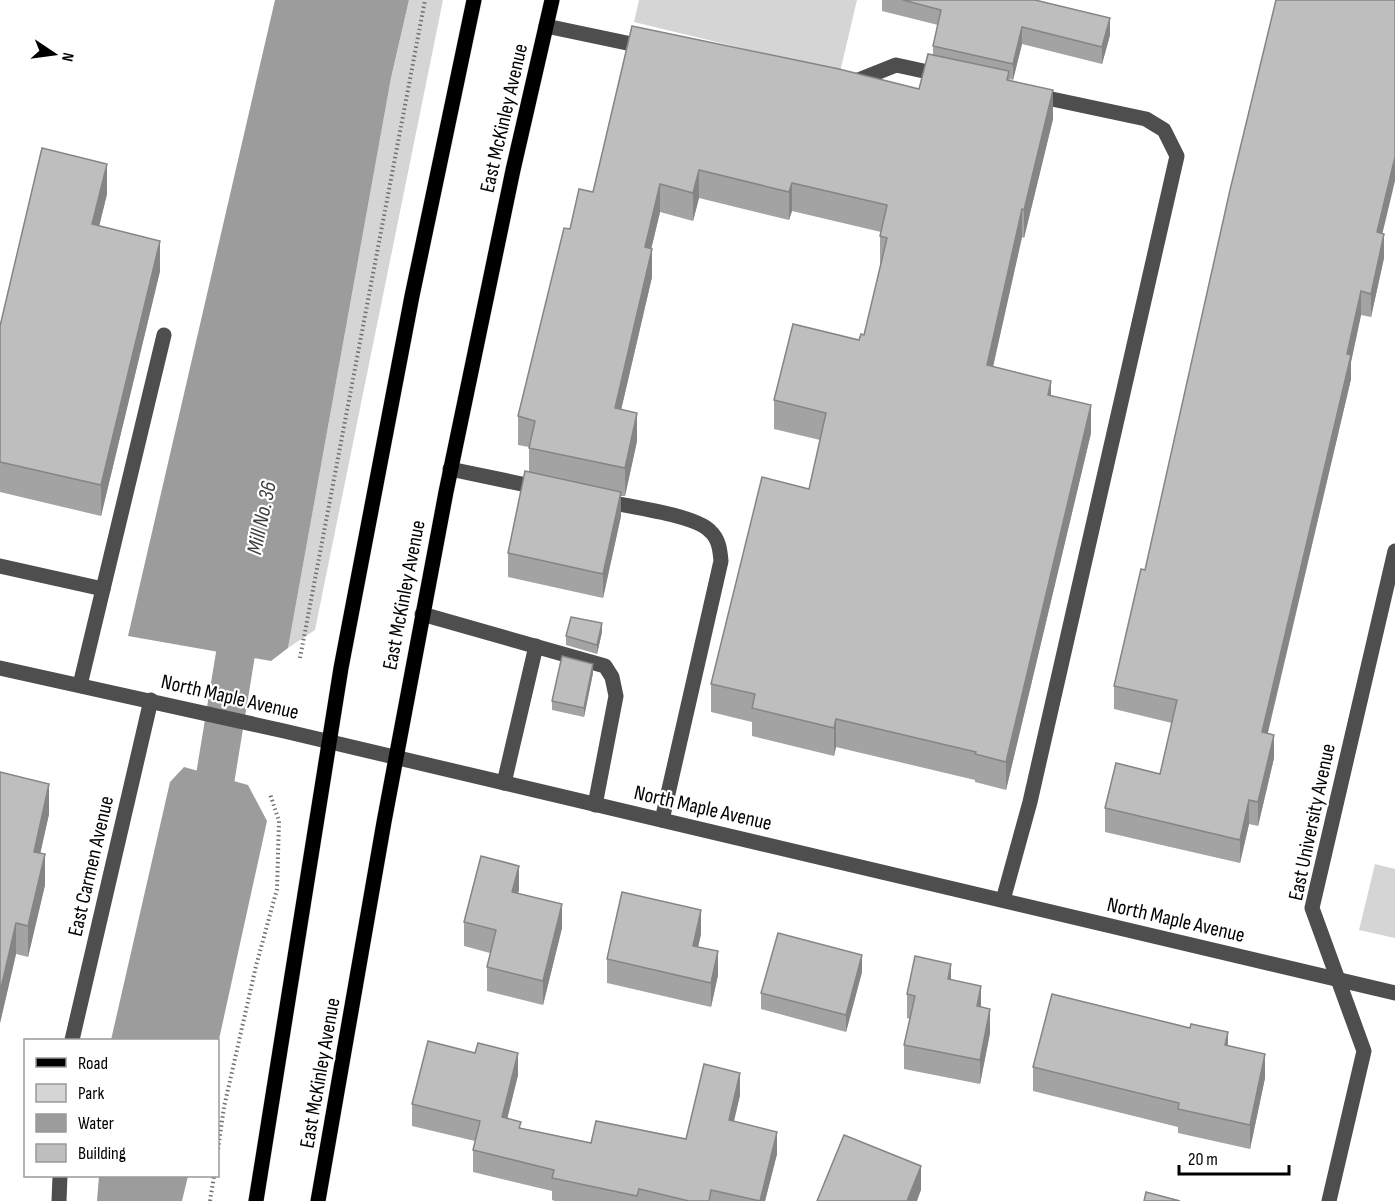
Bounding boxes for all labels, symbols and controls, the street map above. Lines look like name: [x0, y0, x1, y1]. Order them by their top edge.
north arrow: [24, 24, 84, 84]
street label: East McKinley Avenue: [475, 41, 533, 195]
text: N: [57, 51, 77, 63]
water label: Mill No. 36: [241, 478, 283, 557]
street label: East McKinley Avenue: [377, 518, 431, 672]
street label: North Maple Avenue: [159, 669, 301, 725]
street label: East University Avenue: [1283, 741, 1341, 903]
street label: North Maple Avenue: [632, 780, 774, 836]
street label: East Carmen Avenue: [63, 793, 119, 939]
street label: North Maple Avenue: [1105, 892, 1247, 948]
street label: East McKinley Avenue: [294, 996, 346, 1150]
legend: [24, 1039, 219, 1177]
text: Road: [78, 1053, 108, 1074]
text: Park: [78, 1083, 104, 1104]
text: Water: [78, 1113, 114, 1134]
scale bar: [1179, 1138, 1288, 1176]
text: Building: [78, 1143, 126, 1164]
text: 20 m: [1188, 1149, 1218, 1170]

